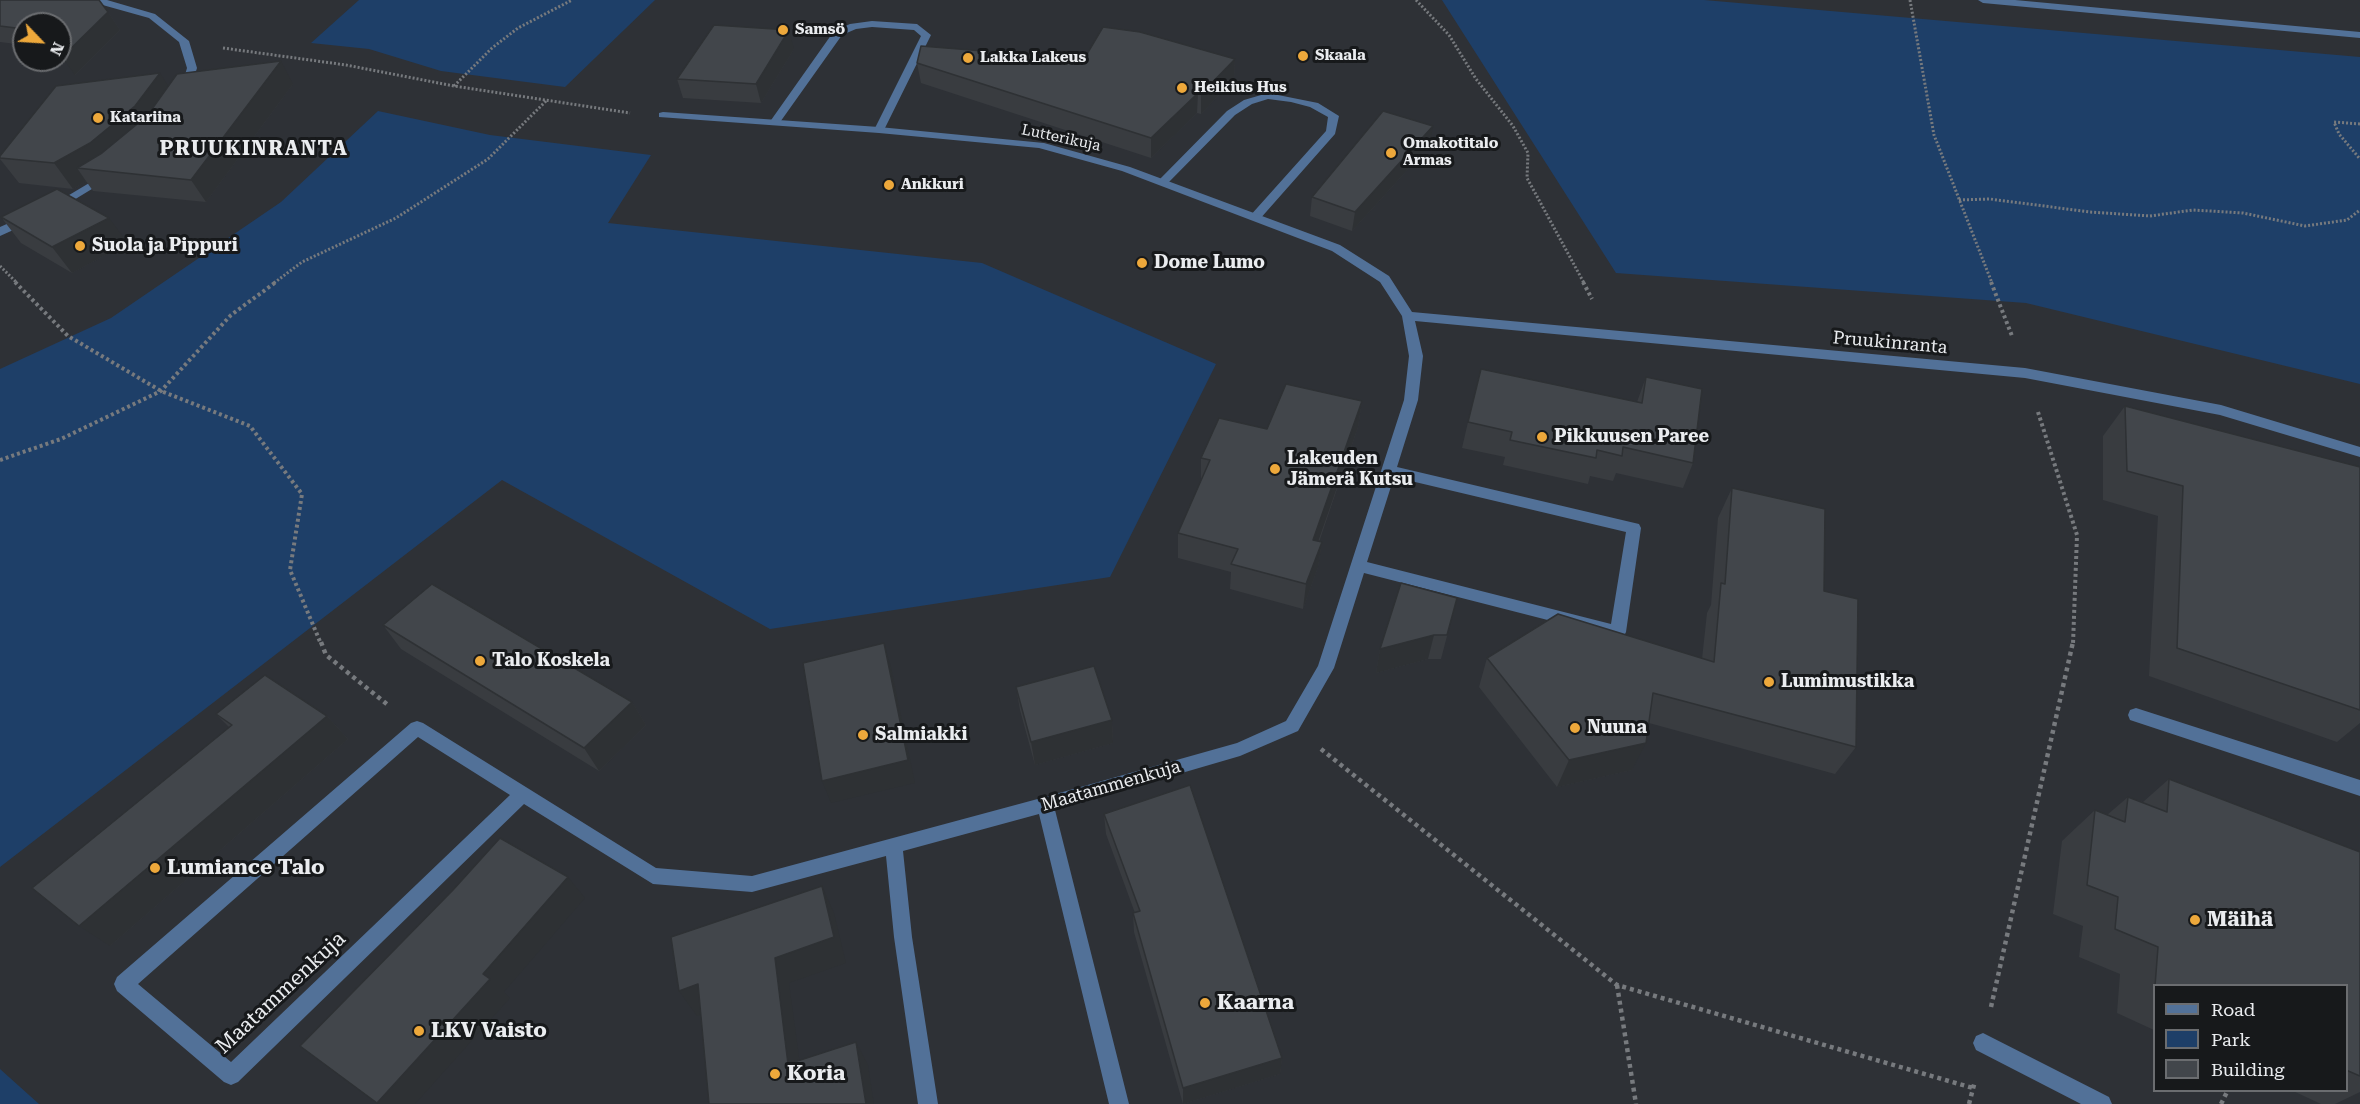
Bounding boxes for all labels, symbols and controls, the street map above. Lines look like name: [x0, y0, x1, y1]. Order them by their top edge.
north arrow: [12, 12, 72, 72]
place label: Samsö: [795, 21, 845, 39]
marker: Samsö: [776, 23, 790, 37]
text: N: [46, 39, 68, 59]
place label: Skaala: [1315, 47, 1366, 65]
place label: Lakka Lakeus: [980, 49, 1086, 67]
marker: Skaala: [1296, 49, 1310, 63]
marker: Lakka Lakeus: [961, 51, 975, 65]
place label: Heikius Hus: [1194, 79, 1287, 97]
marker: Heikius Hus: [1175, 81, 1189, 95]
place label: Katariina: [110, 109, 181, 127]
marker: Katariina: [91, 111, 105, 125]
street label: Lutterikuja: [1020, 121, 1102, 155]
place label: Omakotitalo Armas: [1403, 135, 1498, 170]
district label: PRUUKINRANTA: [160, 137, 348, 161]
marker: Omakotitalo Armas: [1384, 146, 1398, 160]
place label: Ankkuri: [901, 176, 964, 194]
marker: Ankkuri: [882, 178, 896, 192]
place label: Suola ja Pippuri: [92, 235, 238, 257]
marker: Suola ja Pippuri: [73, 239, 87, 253]
place label: Dome Lumo: [1154, 252, 1265, 274]
marker: Dome Lumo: [1135, 256, 1149, 270]
street label: Pruukinranta: [1832, 327, 1948, 359]
place label: Pikkuusen Paree: [1554, 426, 1709, 448]
marker: Pikkuusen Paree: [1535, 430, 1549, 444]
place label: Lakeuden Jämerä Kutsu: [1287, 448, 1413, 490]
marker: Lakeuden Jämerä Kutsu: [1268, 462, 1282, 476]
place label: Talo Koskela: [492, 650, 610, 672]
marker: Talo Koskela: [473, 654, 487, 668]
place label: Lumimustikka: [1781, 671, 1914, 693]
marker: Lumimustikka: [1762, 675, 1776, 689]
place label: Nuuna: [1587, 717, 1647, 739]
marker: Nuuna: [1568, 721, 1582, 735]
place label: Salmiakki: [875, 724, 967, 746]
marker: Salmiakki: [856, 728, 870, 742]
street label: Maatammenkuja: [1039, 756, 1183, 816]
place label: Lumiance Talo: [167, 855, 325, 881]
marker: Lumiance Talo: [148, 861, 162, 875]
place label: Mäihä: [2207, 907, 2273, 933]
marker: Mäihä: [2188, 913, 2202, 927]
street label: Maatammenkuja: [211, 926, 351, 1060]
legend: [2153, 984, 2348, 1092]
place label: Kaarna: [1217, 990, 1294, 1016]
marker: Kaarna: [1198, 996, 1212, 1010]
text: Road: [2211, 999, 2255, 1020]
place label: LKV Vaisto: [431, 1018, 547, 1044]
marker: LKV Vaisto: [412, 1024, 426, 1038]
text: Park: [2211, 1029, 2251, 1050]
text: Building: [2211, 1059, 2285, 1080]
place label: Koria: [787, 1061, 845, 1087]
marker: Koria: [768, 1067, 782, 1081]

